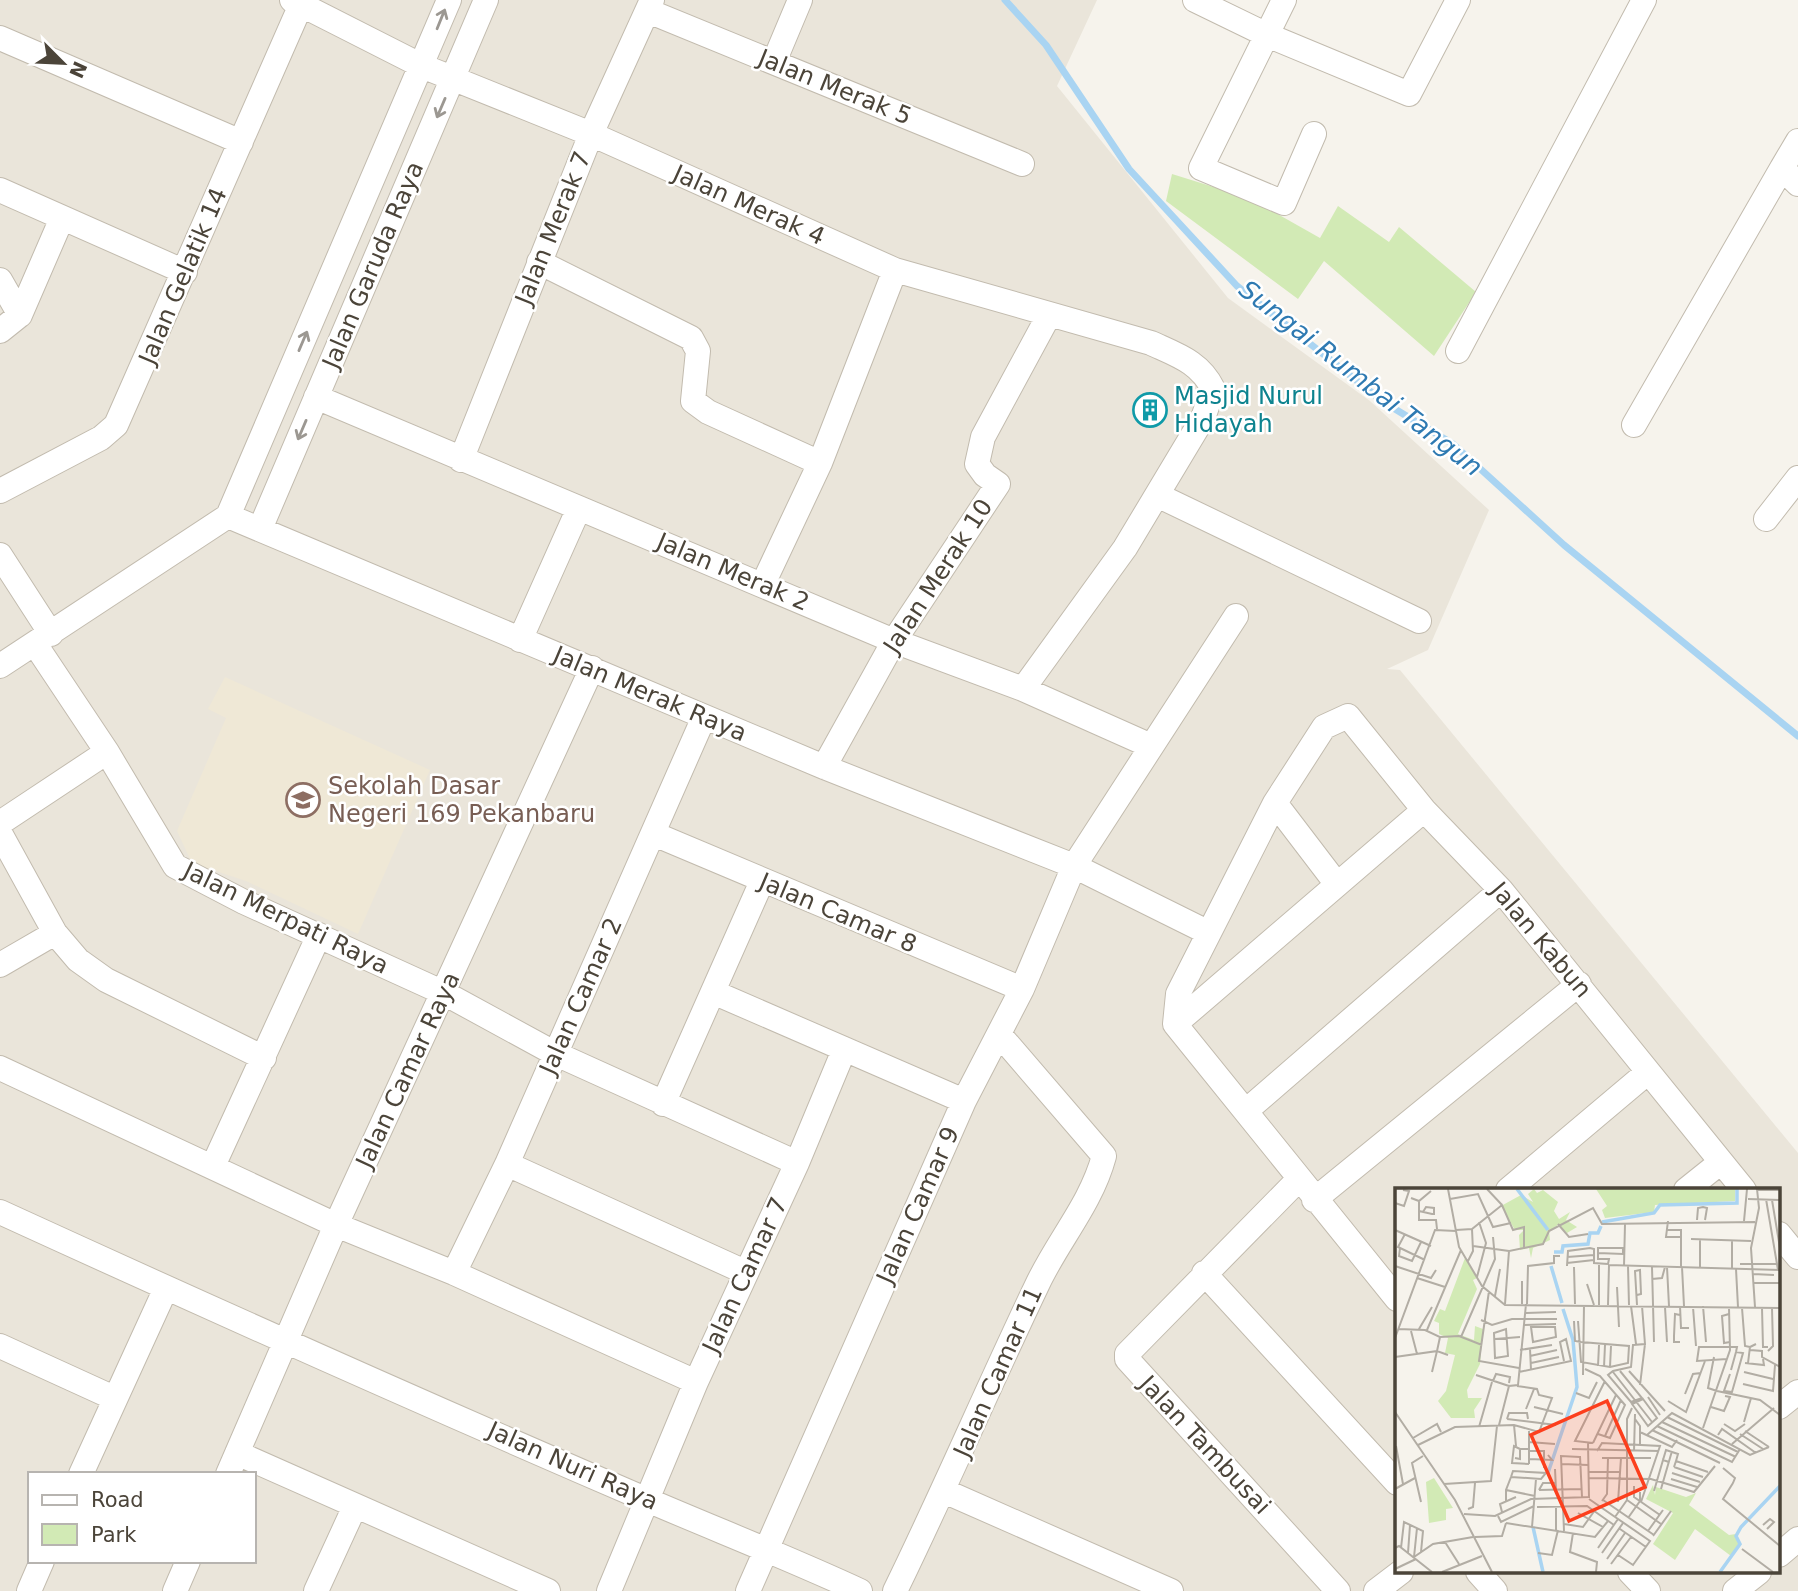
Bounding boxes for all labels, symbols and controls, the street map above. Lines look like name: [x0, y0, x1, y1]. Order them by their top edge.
one-way arrow: [435, 9, 448, 31]
north arrow: [28, 28, 98, 98]
street label: Jalan Merak 5: [752, 43, 916, 130]
text: N: [65, 58, 92, 82]
one-way arrow: [434, 97, 447, 119]
street label: Jalan Merak 7: [509, 147, 596, 311]
street label: Jalan Garuda Raya: [316, 157, 429, 374]
street label: Jalan Merak 4: [667, 158, 829, 251]
street label: Jalan Gelatik 14: [132, 184, 233, 370]
water label: Sungai Rumbai Tangun: [1233, 274, 1489, 482]
one-way arrow: [298, 331, 311, 352]
place label: Masjid Nurul Hidayah: [1174, 382, 1323, 438]
building icon: Masjid Nurul Hidayah: [1131, 391, 1169, 429]
one-way arrow: [295, 418, 308, 440]
street label: Jalan Merak 10: [877, 494, 998, 660]
street label: Jalan Merak 2: [651, 527, 813, 617]
street label: Jalan Merak Raya: [547, 640, 751, 747]
place label: Sekolah Dasar Negeri 169 Pekanbaru: [328, 772, 595, 828]
school or university icon: Sekolah Dasar Negeri 169 Pekanbaru: [284, 781, 322, 819]
street label: Jalan Merpati Raya: [177, 855, 393, 980]
street label: Jalan Camar 8: [753, 866, 921, 959]
street label: Jalan Kabun: [1483, 875, 1597, 1003]
street label: Jalan Camar 2: [533, 913, 628, 1080]
street label: Jalan Camar Raya: [349, 968, 466, 1174]
street label: Jalan Camar 9: [870, 1122, 965, 1289]
inset map: [1395, 1188, 1780, 1574]
street label: Jalan Camar 7: [696, 1193, 793, 1359]
street label: Jalan Camar 11: [947, 1282, 1048, 1463]
street label: Jalan Tambusai: [1132, 1368, 1276, 1520]
street label: Jalan Nuri Raya: [482, 1415, 662, 1516]
legend: [28, 1472, 256, 1563]
text: Road: [91, 1488, 144, 1512]
text: Park: [91, 1523, 137, 1547]

